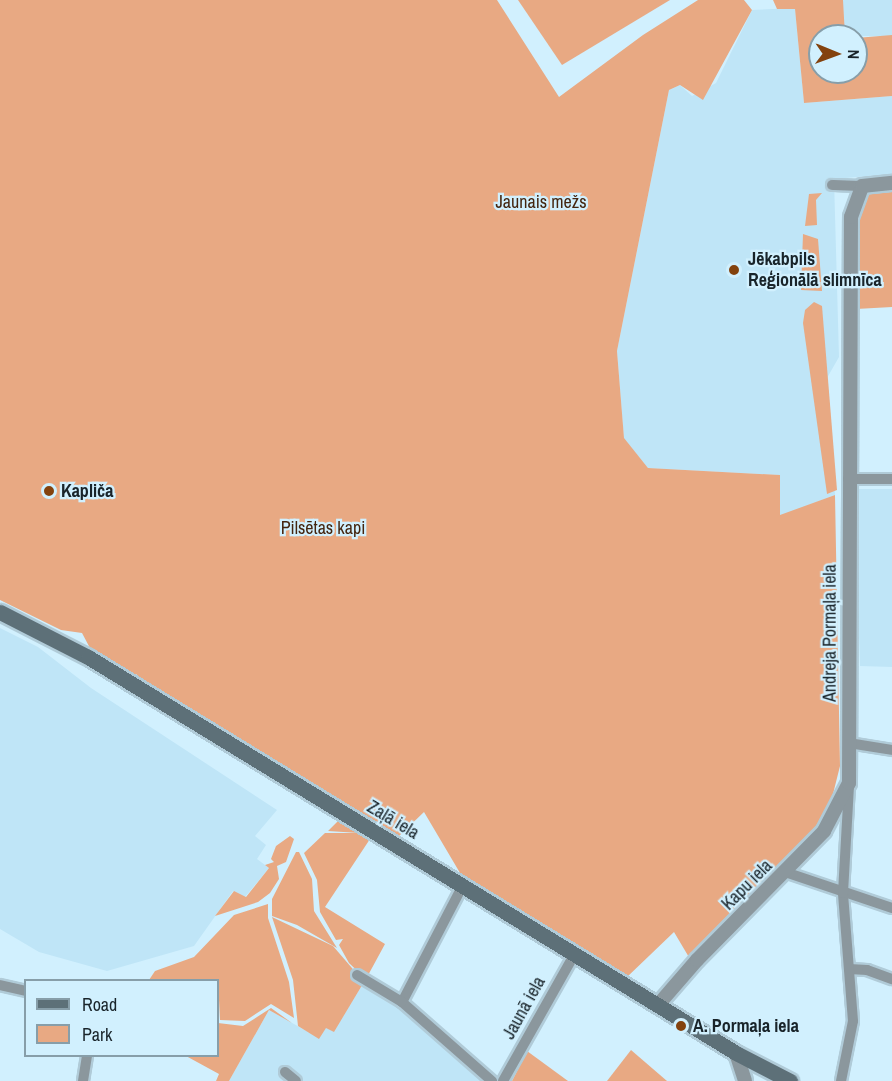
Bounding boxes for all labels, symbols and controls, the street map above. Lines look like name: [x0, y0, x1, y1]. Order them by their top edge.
north arrow: [808, 24, 868, 84]
text: N: [843, 49, 865, 59]
park label: Jaunais mežs: [495, 191, 587, 213]
place label: Jēkabpils Reģionālā slimnīca: [748, 249, 882, 292]
marker: Jēkabpils Reģionālā slimnīca: [725, 261, 743, 279]
place label: Kapliča: [61, 480, 114, 502]
marker: Kapliča: [42, 484, 56, 498]
park label: Pilsētas kapi: [281, 517, 365, 539]
street label: Andreja Pormaļa iela: [819, 564, 841, 702]
street label: Zaļā iela: [363, 796, 423, 844]
street label: Kapu iela: [717, 855, 777, 915]
street label: Jaunā iela: [498, 973, 550, 1043]
legend: [24, 979, 219, 1057]
text: Road: [82, 992, 117, 1017]
place label: A. Pormaļa iela: [693, 1015, 799, 1037]
marker: A. Pormaļa iela: [674, 1019, 688, 1033]
text: Park: [82, 1022, 112, 1047]

